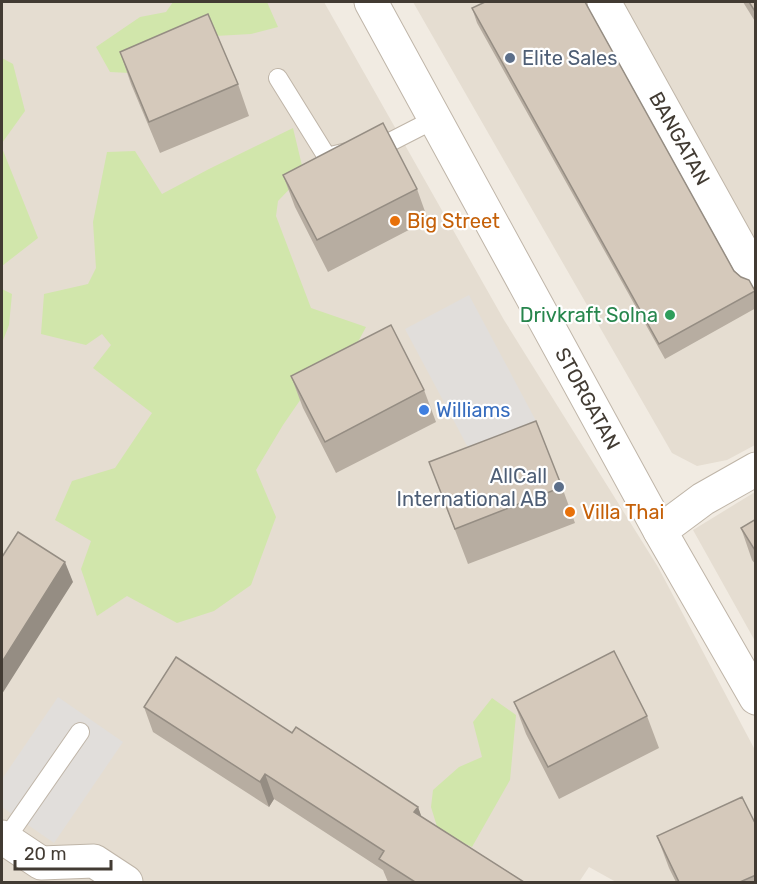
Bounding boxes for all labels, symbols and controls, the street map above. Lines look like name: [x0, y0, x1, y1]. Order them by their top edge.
place label: Elite Sales: [522, 46, 617, 70]
marker: Elite Sales: [503, 51, 517, 65]
street label: BANGATAN: [644, 87, 715, 189]
place label: Big Street: [407, 209, 500, 233]
marker: Big Street: [388, 214, 402, 228]
place label: Drivkraft Solna: [520, 303, 658, 327]
marker: Drivkraft Solna: [663, 308, 677, 322]
street label: STORGATAN: [550, 343, 625, 454]
place label: Williams: [436, 398, 510, 422]
marker: Williams: [417, 403, 431, 417]
place label: AllCall International AB: [397, 464, 547, 511]
marker: AllCall International AB: [552, 480, 566, 494]
place label: Villa Thai: [582, 500, 664, 524]
marker: Villa Thai: [563, 505, 577, 519]
scale bar: [15, 833, 111, 871]
text: 20 m: [24, 843, 66, 865]

